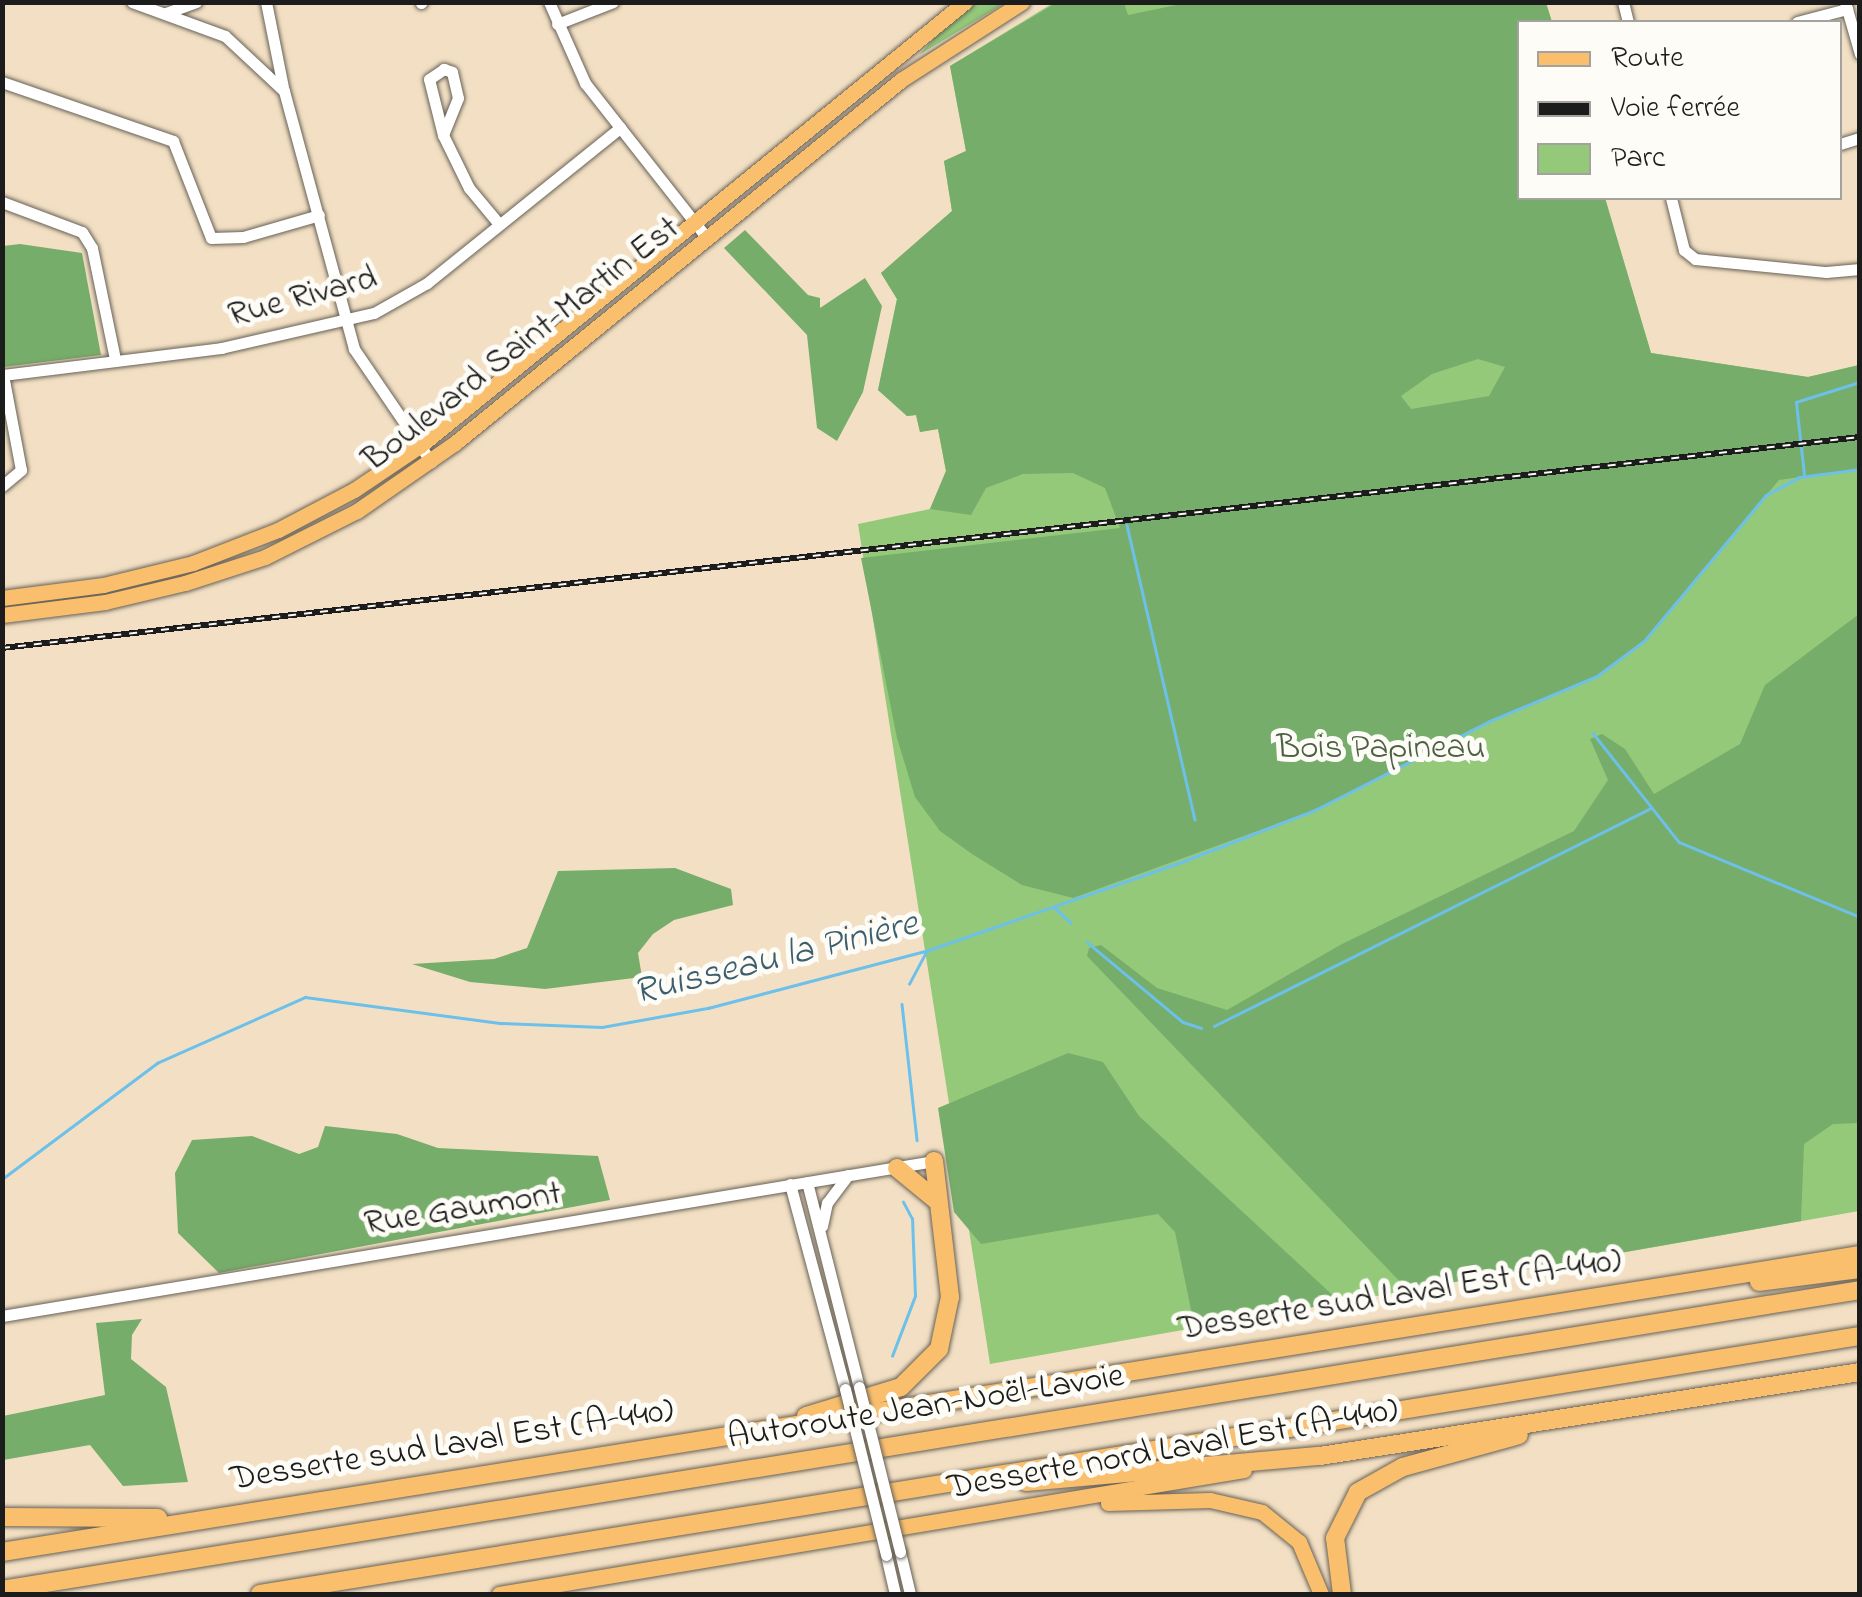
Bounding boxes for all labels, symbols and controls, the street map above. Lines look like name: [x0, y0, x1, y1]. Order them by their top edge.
legend: [1517, 20, 1842, 200]
text: Route: [1611, 37, 1684, 81]
text: Voie ferrée: [1611, 87, 1740, 131]
text: Parc: [1611, 137, 1665, 181]
street label: Boulevard Saint-Martin Est: [355, 208, 689, 482]
street label: Rue Rivard: [224, 258, 382, 338]
park label: Bois Papineau: [1277, 728, 1485, 770]
water label: Ruisseau la Pinière: [629, 903, 923, 1017]
street label: Rue Gaumont: [362, 1174, 564, 1246]
street label: Desserte sud Laval Est (A-440): [1176, 1240, 1624, 1352]
street label: Autoroute Jean-Noël-Lavoie: [725, 1356, 1127, 1460]
street label: Desserte sud Laval Est (A-440): [228, 1390, 676, 1502]
street label: Desserte nord Laval Est (A-440): [945, 1390, 1401, 1510]

